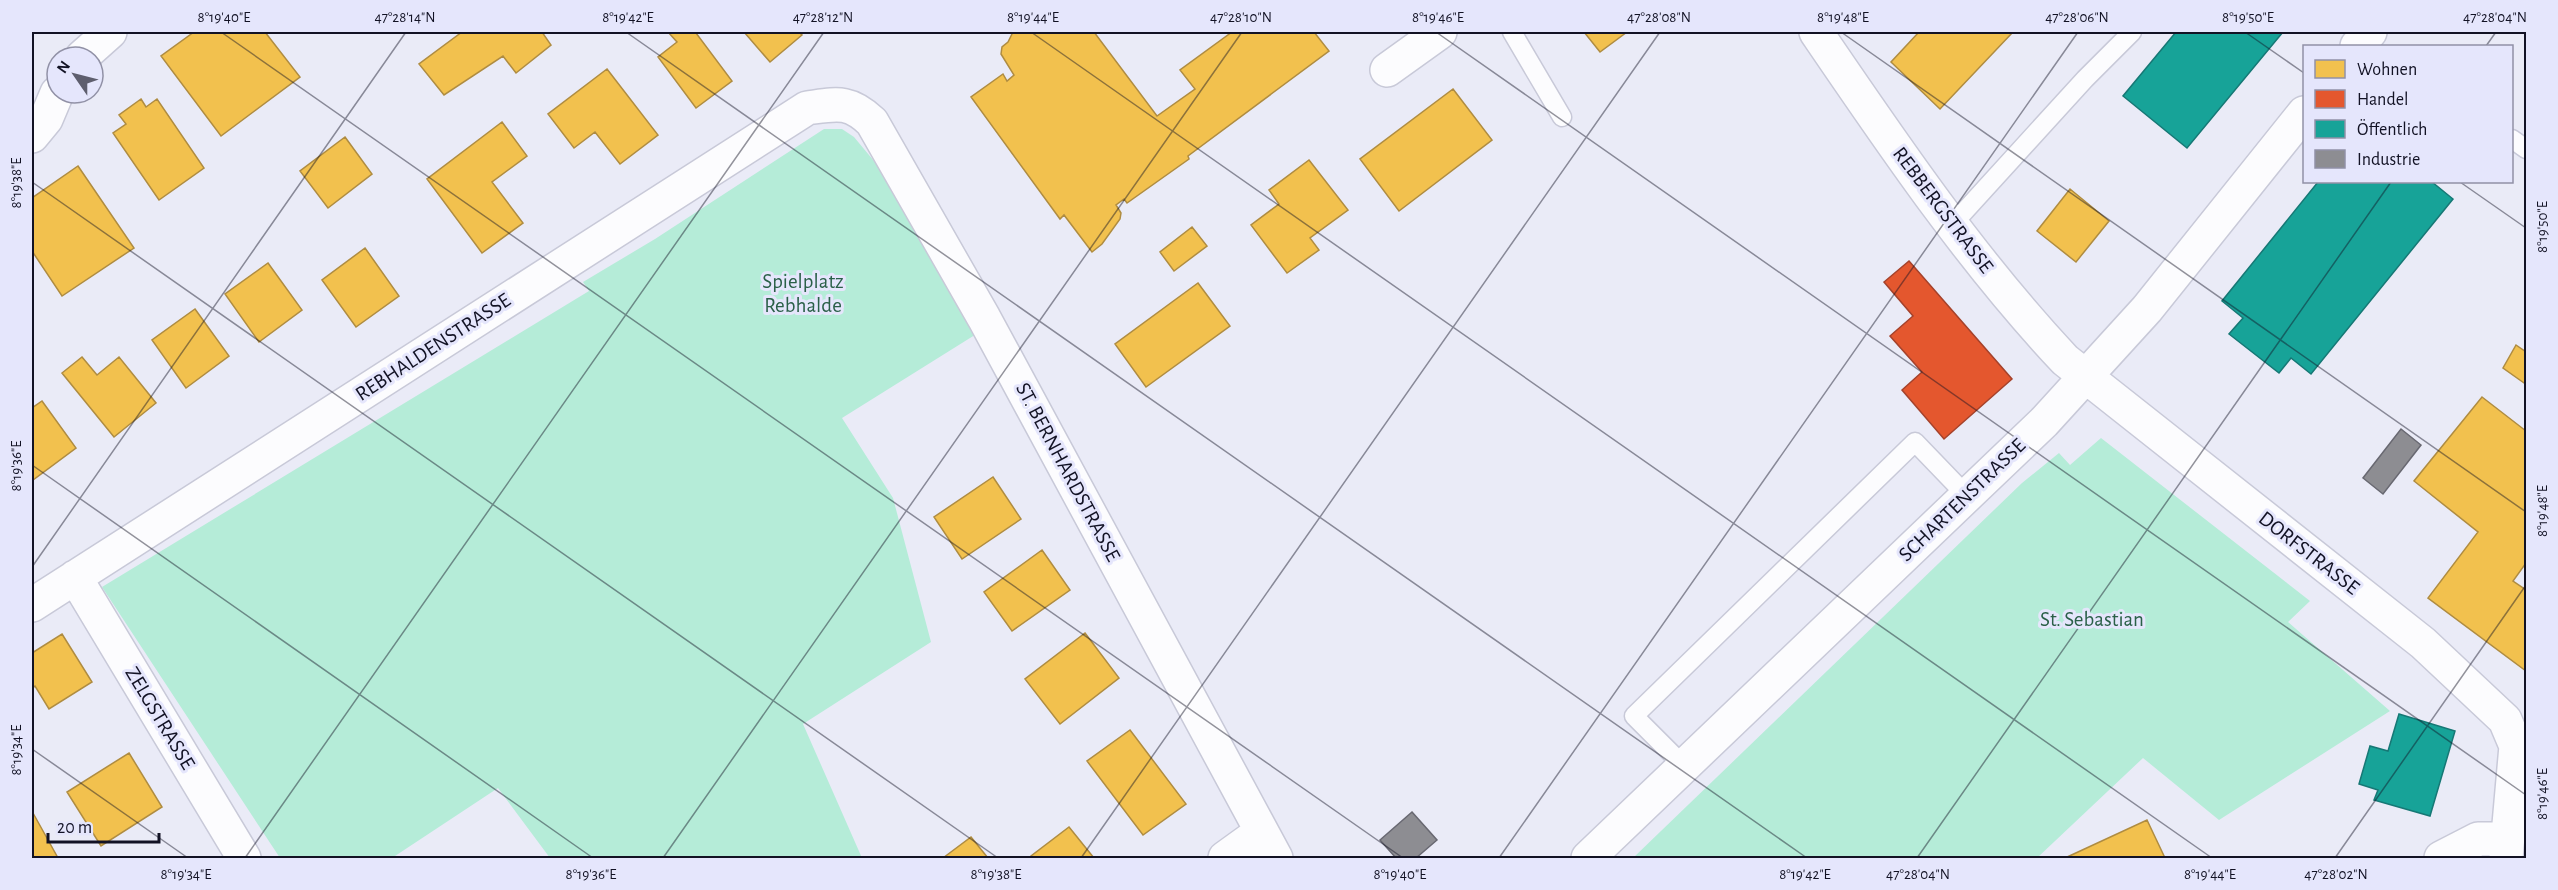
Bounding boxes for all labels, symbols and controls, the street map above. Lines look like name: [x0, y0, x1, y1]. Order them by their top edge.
text: 8°19'40"E: [198, 10, 250, 25]
text: 47°28'14"N: [374, 10, 436, 25]
text: 8°19'42"E: [602, 10, 654, 25]
text: 47°28'12"N: [793, 10, 853, 25]
text: 8°19'44"E: [1007, 10, 1059, 25]
text: 47°28'10"N: [1210, 10, 1272, 25]
text: 8°19'46"E: [1412, 10, 1464, 25]
text: 47°28'08"N: [1627, 10, 1691, 25]
text: 8°19'48"E: [1817, 10, 1869, 25]
text: 47°28'06"N: [2045, 10, 2109, 25]
text: 8°19'50"E: [2222, 10, 2274, 25]
text: 47°28'04"N: [2463, 10, 2527, 25]
north arrow: [45, 45, 105, 105]
legend: [2303, 45, 2513, 183]
text: N: [54, 58, 73, 76]
text: Wohnen: [2357, 61, 2417, 79]
text: Handel: [2357, 91, 2408, 109]
text: Öffentlich: [2357, 119, 2427, 139]
street label: REBBERGSTRASSE: [1889, 143, 1997, 277]
text: Industrie: [2357, 151, 2420, 169]
text: 8°19'38"E: [9, 158, 24, 208]
text: 8°19'50"E: [2535, 201, 2550, 253]
park label: Spielplatz Rebhalde: [762, 271, 844, 316]
street label: REBHALDENSTRASSE: [352, 289, 514, 405]
street label: ST. BERNHARDSTRASSE: [1012, 379, 1124, 565]
street label: SCHARTENSTRASSE: [1895, 435, 2029, 565]
text: 8°19'36"E: [9, 441, 24, 491]
text: 8°19'48"E: [2535, 485, 2550, 537]
street label: DORFSTRASSE: [2255, 507, 2363, 599]
park label: St. Sebastian: [2040, 609, 2144, 630]
street label: ZELGSTRASSE: [121, 663, 199, 773]
text: 8°19'34"E: [9, 724, 24, 776]
text: 8°19'46"E: [2535, 768, 2550, 820]
scale bar: [48, 806, 159, 844]
text: 20 m: [57, 819, 92, 837]
text: 8°19'34"E: [160, 867, 212, 882]
text: 8°19'36"E: [566, 867, 616, 882]
text: 8°19'38"E: [971, 867, 1021, 882]
text: 8°19'40"E: [1374, 867, 1426, 882]
text: 8°19'42"E: [1779, 867, 1831, 882]
text: 47°28'04"N: [1886, 867, 1950, 882]
text: 8°19'44"E: [2184, 867, 2236, 882]
text: 47°28'02"N: [2304, 867, 2368, 882]

